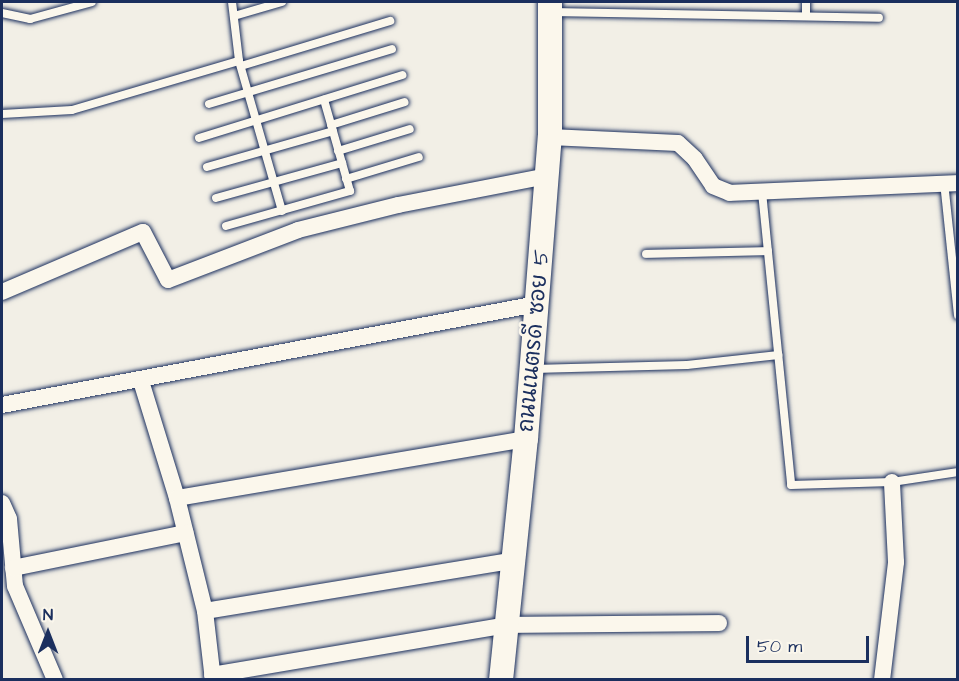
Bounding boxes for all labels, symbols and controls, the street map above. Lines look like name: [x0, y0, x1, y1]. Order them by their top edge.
street label: ถนนเนตรดี ซอย 5: [513, 249, 555, 433]
north arrow: [18, 603, 78, 663]
text: N: [43, 604, 53, 626]
scale bar: [749, 624, 872, 662]
text: 50 m: [757, 634, 802, 659]

